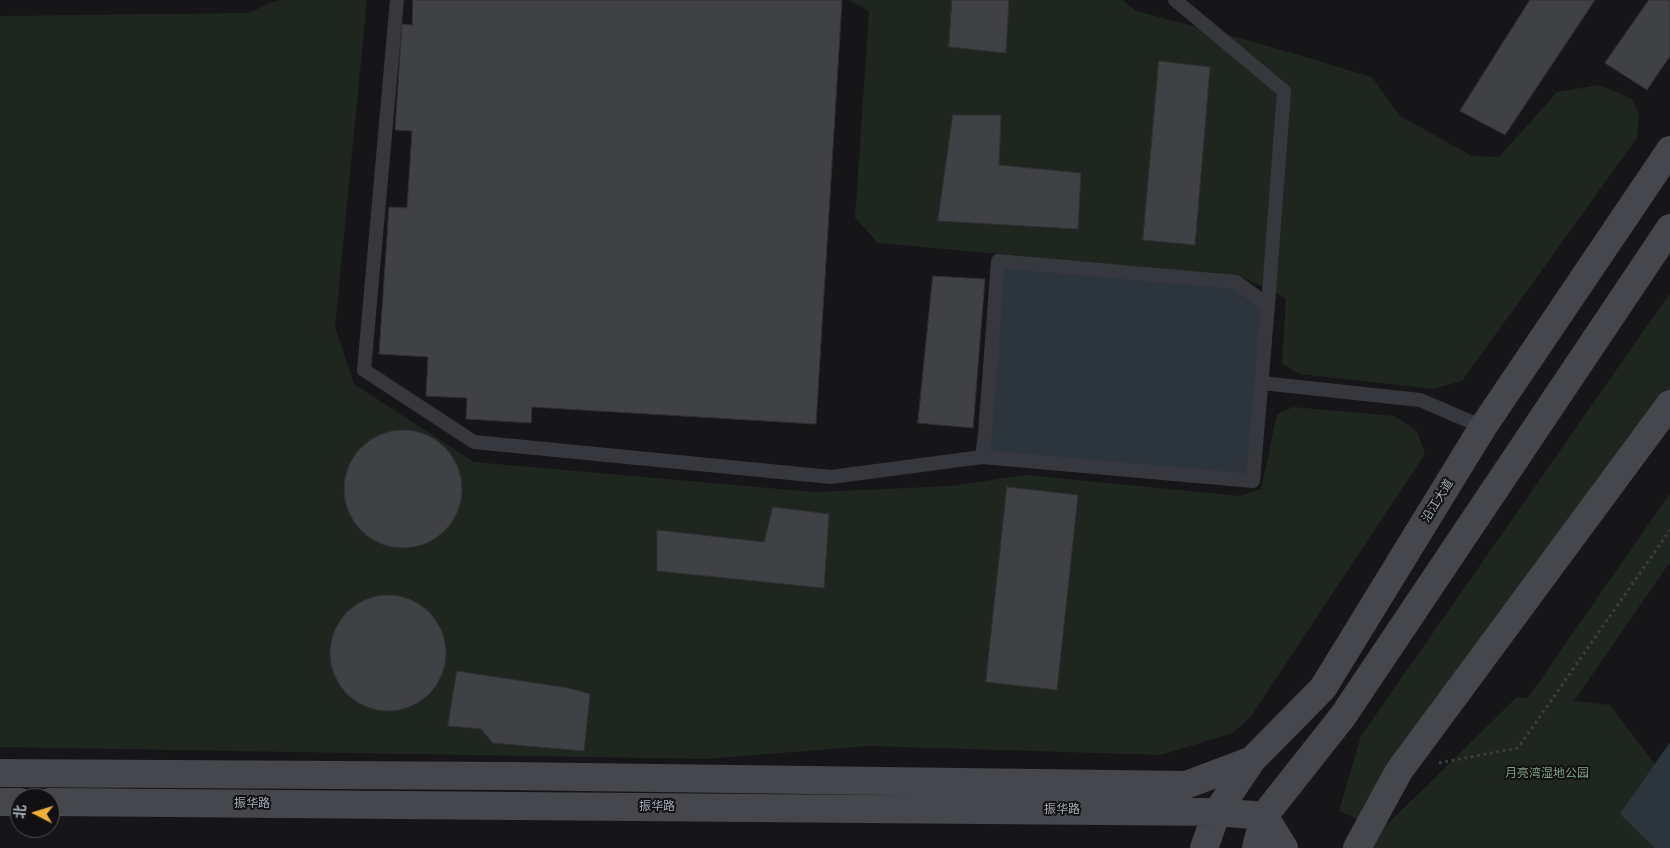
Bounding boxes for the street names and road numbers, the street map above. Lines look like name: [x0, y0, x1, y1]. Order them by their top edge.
street label: 沿江大道: [1419, 477, 1457, 525]
street label: 振华路: [234, 797, 270, 811]
street label: 振华路: [639, 800, 675, 814]
street label: 振华路: [1044, 803, 1080, 817]

